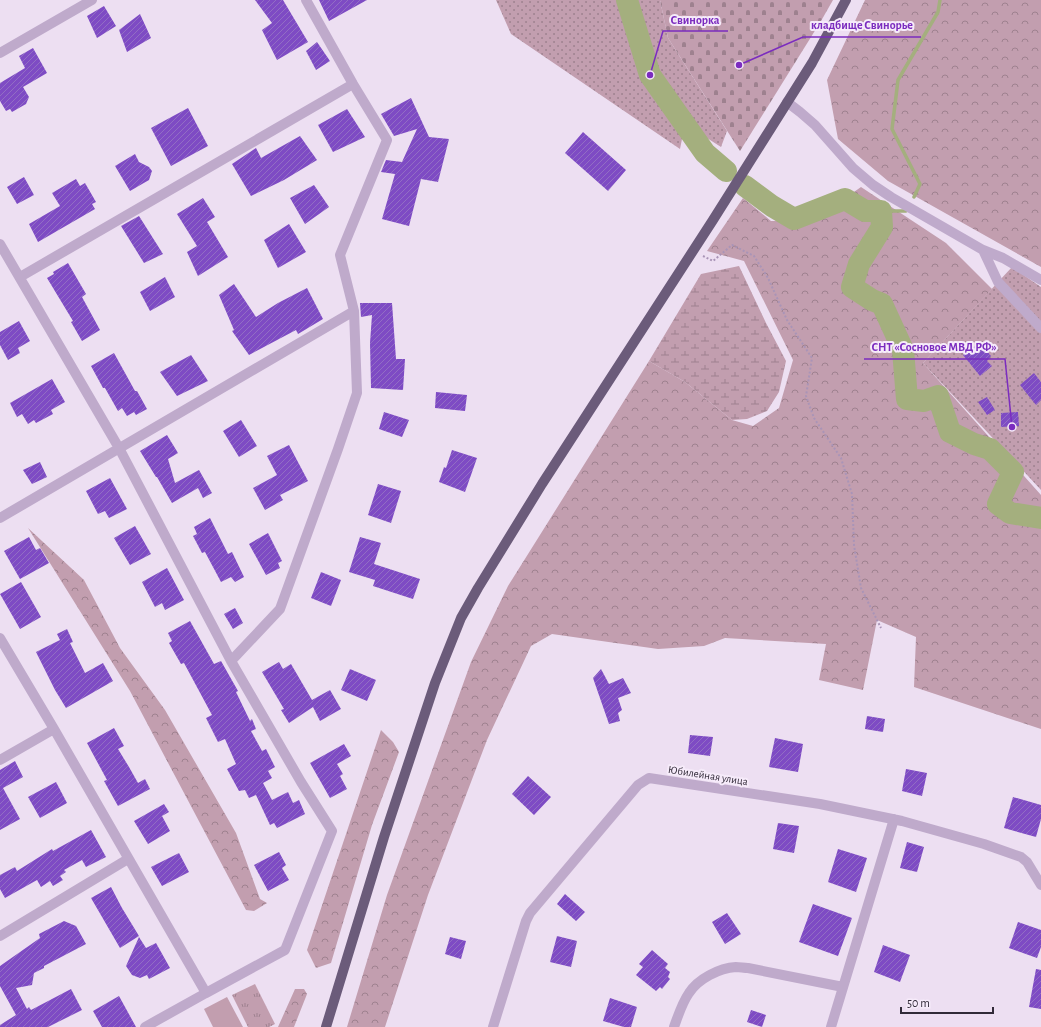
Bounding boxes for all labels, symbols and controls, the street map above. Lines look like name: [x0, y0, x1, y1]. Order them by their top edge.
callout: Свинорка: [663, 7, 728, 31]
callout: кладбище Свинорье: [803, 13, 921, 37]
text: Свинорка: [671, 14, 720, 26]
text: кладбище Свинорье: [811, 19, 913, 31]
callout: СНТ «Сосновое МВД РФ»: [864, 335, 1005, 359]
text: СНТ «Сосновое МВД РФ»: [871, 341, 997, 353]
street label: Юбилейная улица: [667, 764, 749, 787]
scale bar: [901, 989, 993, 1015]
text: 50 m: [907, 997, 930, 1009]

